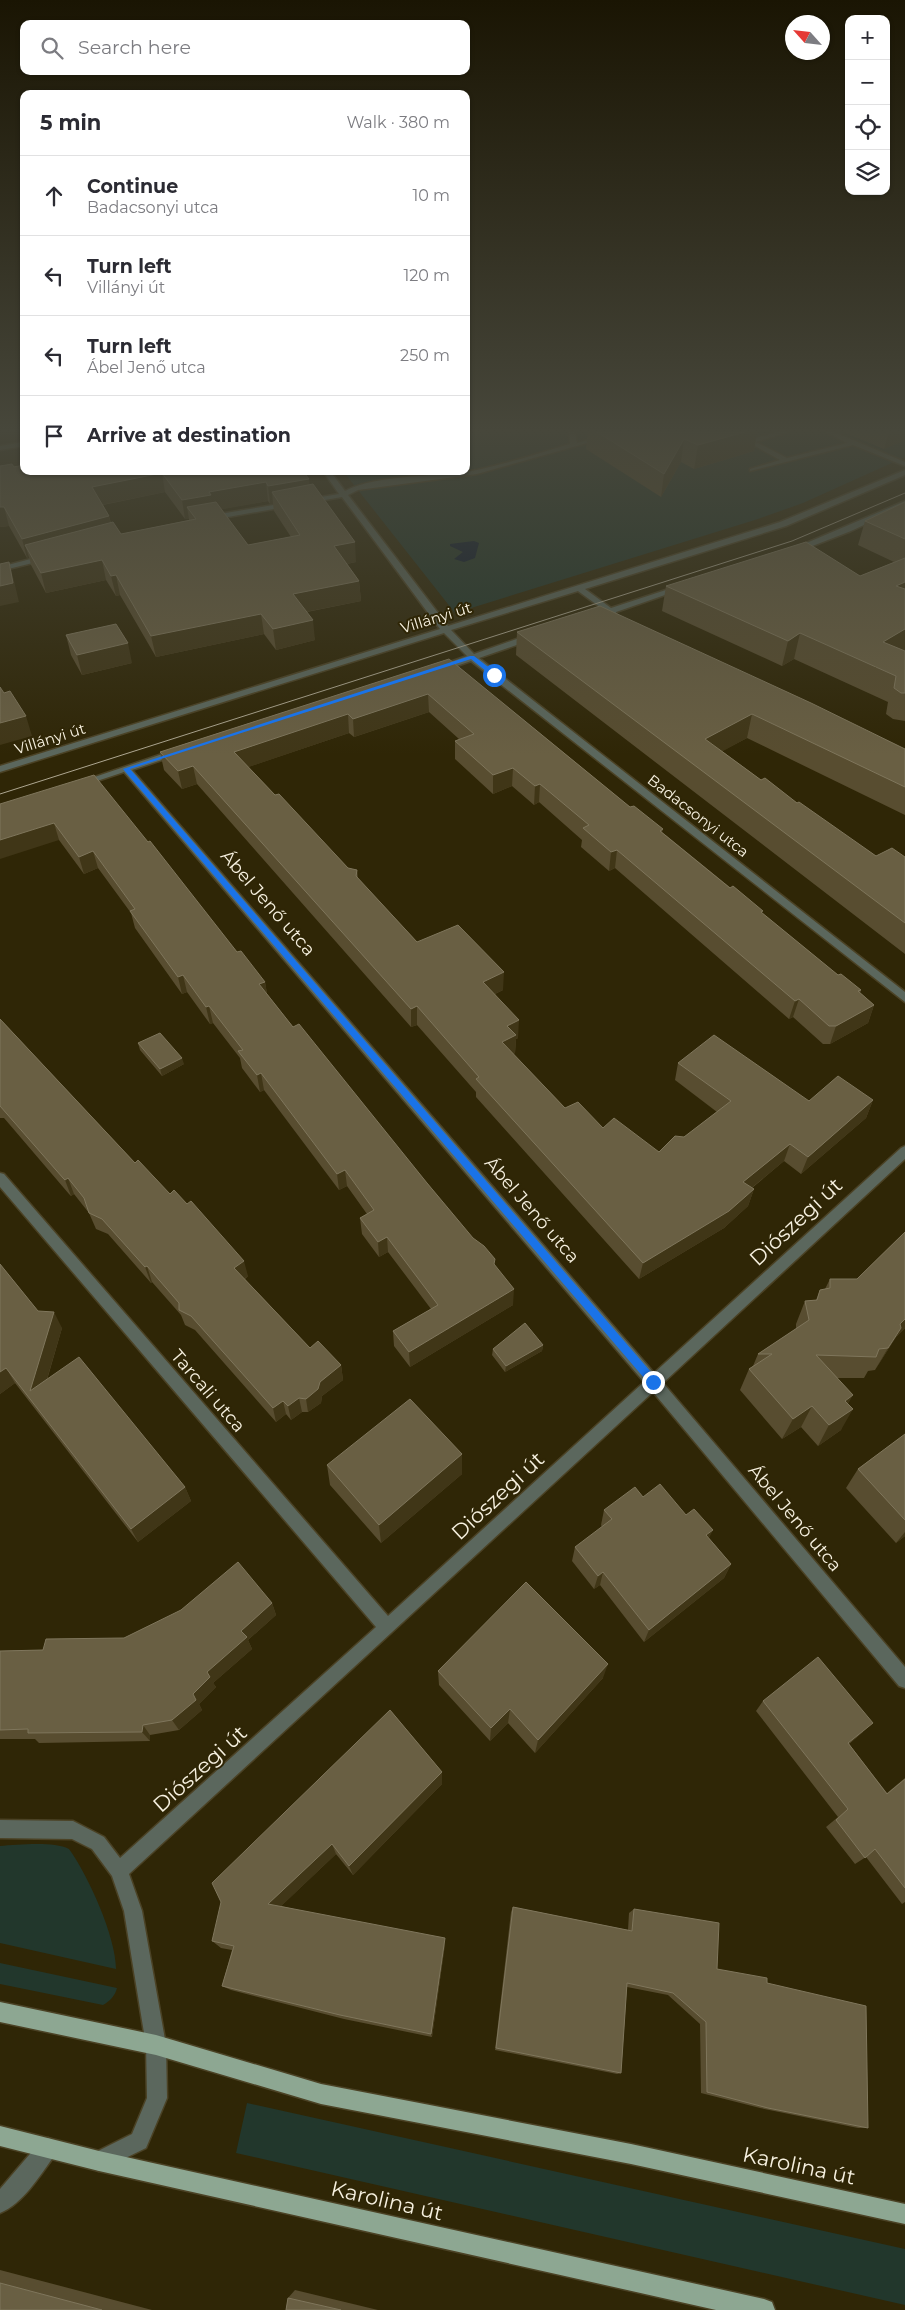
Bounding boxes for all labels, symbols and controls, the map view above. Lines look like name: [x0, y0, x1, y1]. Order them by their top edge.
north arrow: [785, 15, 830, 60]
map controls: [845, 15, 890, 195]
button: +: [845, 15, 890, 60]
search box: [20, 20, 470, 75]
icon: search: [38, 34, 66, 62]
text: Search here: [78, 36, 191, 59]
button: −: [845, 60, 890, 105]
button: locate: [845, 105, 890, 150]
text: 5 min: [40, 110, 101, 135]
text: Walk · 380 m: [346, 113, 450, 132]
button: layers: [845, 150, 890, 195]
text: Continue: [87, 175, 178, 198]
icon: ahead: [40, 182, 68, 210]
text: 10 m: [412, 186, 450, 205]
text: Badacsonyi utca: [87, 198, 219, 217]
text: Turn left: [87, 255, 172, 278]
icon: left: [40, 262, 68, 290]
text: 120 m: [403, 266, 450, 285]
text: Villányi út: [87, 278, 165, 297]
text: Turn left: [87, 335, 172, 358]
icon: left: [40, 342, 68, 370]
text: 250 m: [400, 346, 450, 365]
text: Ábel Jenő utca: [87, 358, 206, 377]
icon: arrive: [40, 422, 68, 450]
text: Arrive at destination: [87, 424, 291, 447]
street label: Villányi út: [398, 598, 474, 637]
route start: [483, 664, 506, 687]
street label: Villányi út: [12, 719, 88, 758]
street label: Badacsonyi utca: [644, 770, 753, 861]
street label: Ábel Jenő utca: [216, 845, 320, 961]
street label: Ábel Jenő utca: [480, 1152, 584, 1268]
street label: Diószegi út: [744, 1172, 847, 1271]
street label: Tarcali utca: [166, 1345, 250, 1437]
route end: [642, 1371, 665, 1394]
street label: Diószegi út: [446, 1446, 549, 1545]
street label: Ábel Jenő utca: [744, 1460, 846, 1576]
street label: Diószegi út: [148, 1720, 252, 1817]
street label: Karolina út: [741, 2141, 858, 2190]
street label: Karolina út: [329, 2175, 446, 2226]

